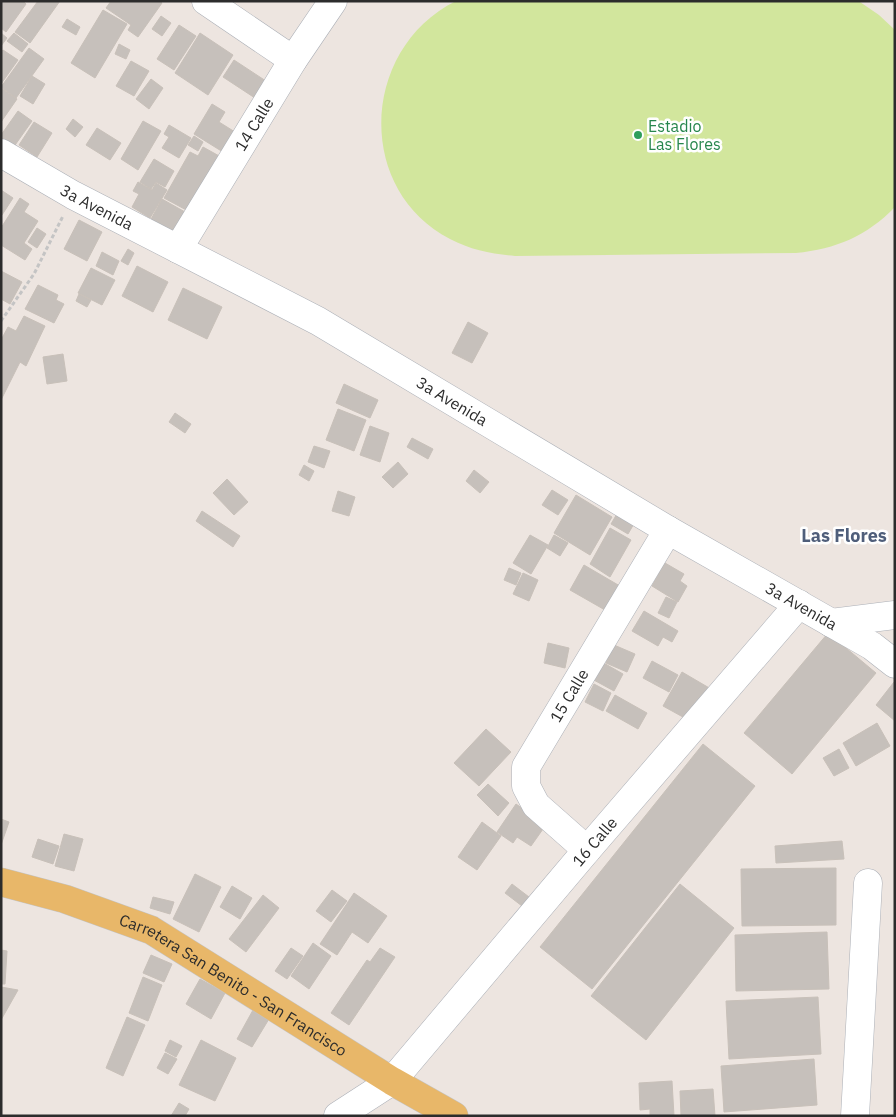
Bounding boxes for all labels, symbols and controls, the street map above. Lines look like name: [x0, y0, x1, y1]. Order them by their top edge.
street label: 14 Calle: [230, 94, 278, 155]
place label: Estadio Las Flores: [648, 116, 721, 154]
marker: Estadio Las Flores: [632, 129, 644, 141]
street label: 3a Avenida: [57, 180, 137, 234]
street label: 3a Avenida: [413, 372, 492, 430]
district label: Las Flores: [801, 524, 887, 547]
street label: 3a Avenida: [762, 578, 841, 634]
street label: 15 Calle: [545, 665, 593, 726]
street label: 16 Calle: [568, 812, 621, 870]
street label: Carretera San Benito - San Francisco: [117, 909, 351, 1060]

